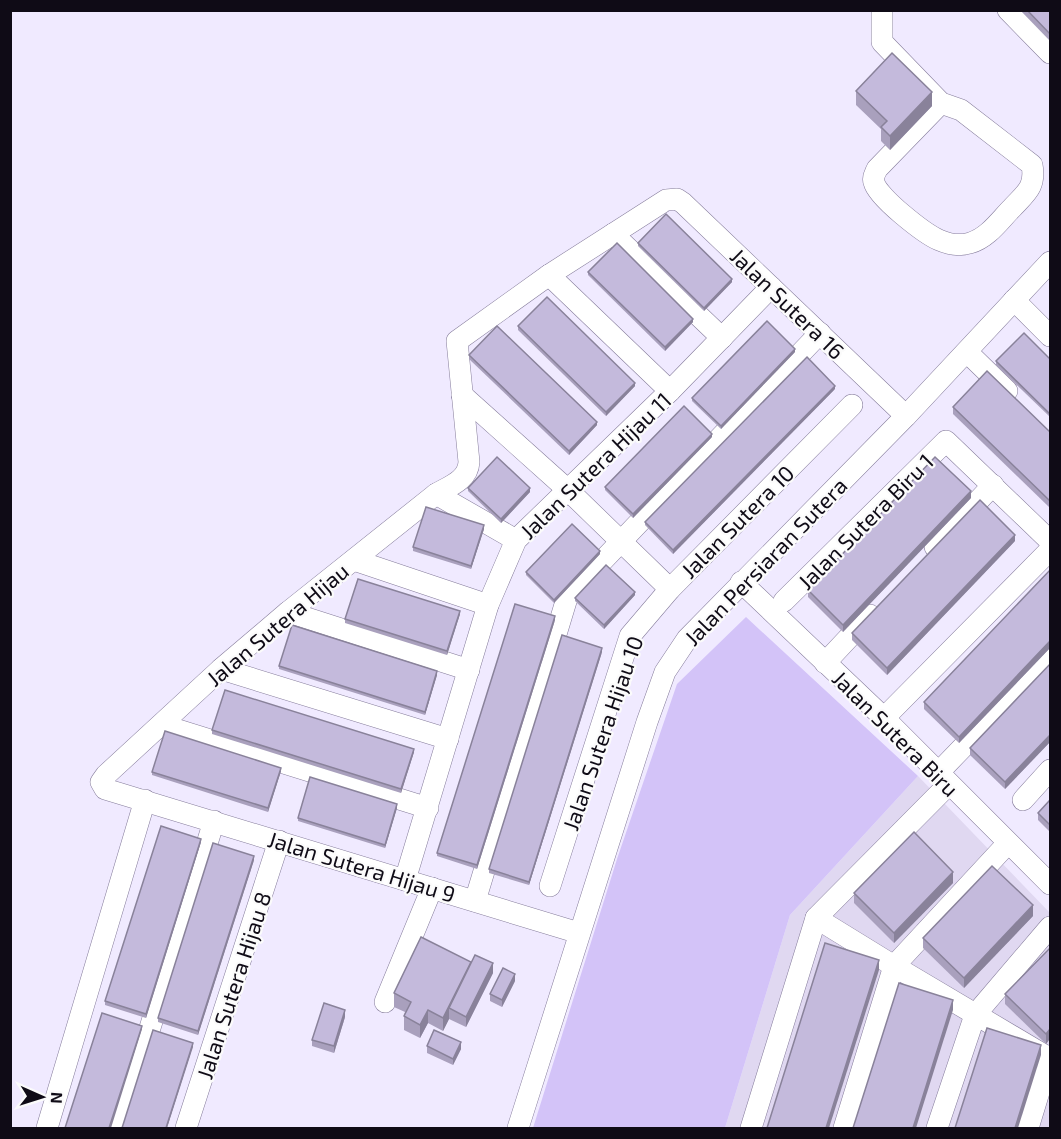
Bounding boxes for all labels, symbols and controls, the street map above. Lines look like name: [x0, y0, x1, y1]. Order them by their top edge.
street label: Jalan Sutera 16: [726, 242, 850, 364]
street label: Jalan Sutera Hijau 11: [514, 386, 676, 544]
street label: Jalan Sutera Biru 1: [792, 448, 938, 594]
street label: Jalan Sutera 10: [675, 459, 799, 583]
street label: Jalan Persiaran Sutera: [678, 472, 852, 650]
street label: Jalan Sutera Hijau: [201, 557, 354, 692]
street label: Jalan Sutera Hijau 10: [557, 632, 648, 834]
street label: Jalan Sutera Biru: [828, 665, 964, 801]
street label: Jalan Sutera Hijau 9: [265, 825, 459, 908]
street label: Jalan Sutera Hijau 8: [190, 888, 276, 1082]
north arrow: [12, 1067, 72, 1127]
text: N: [48, 1092, 67, 1104]

